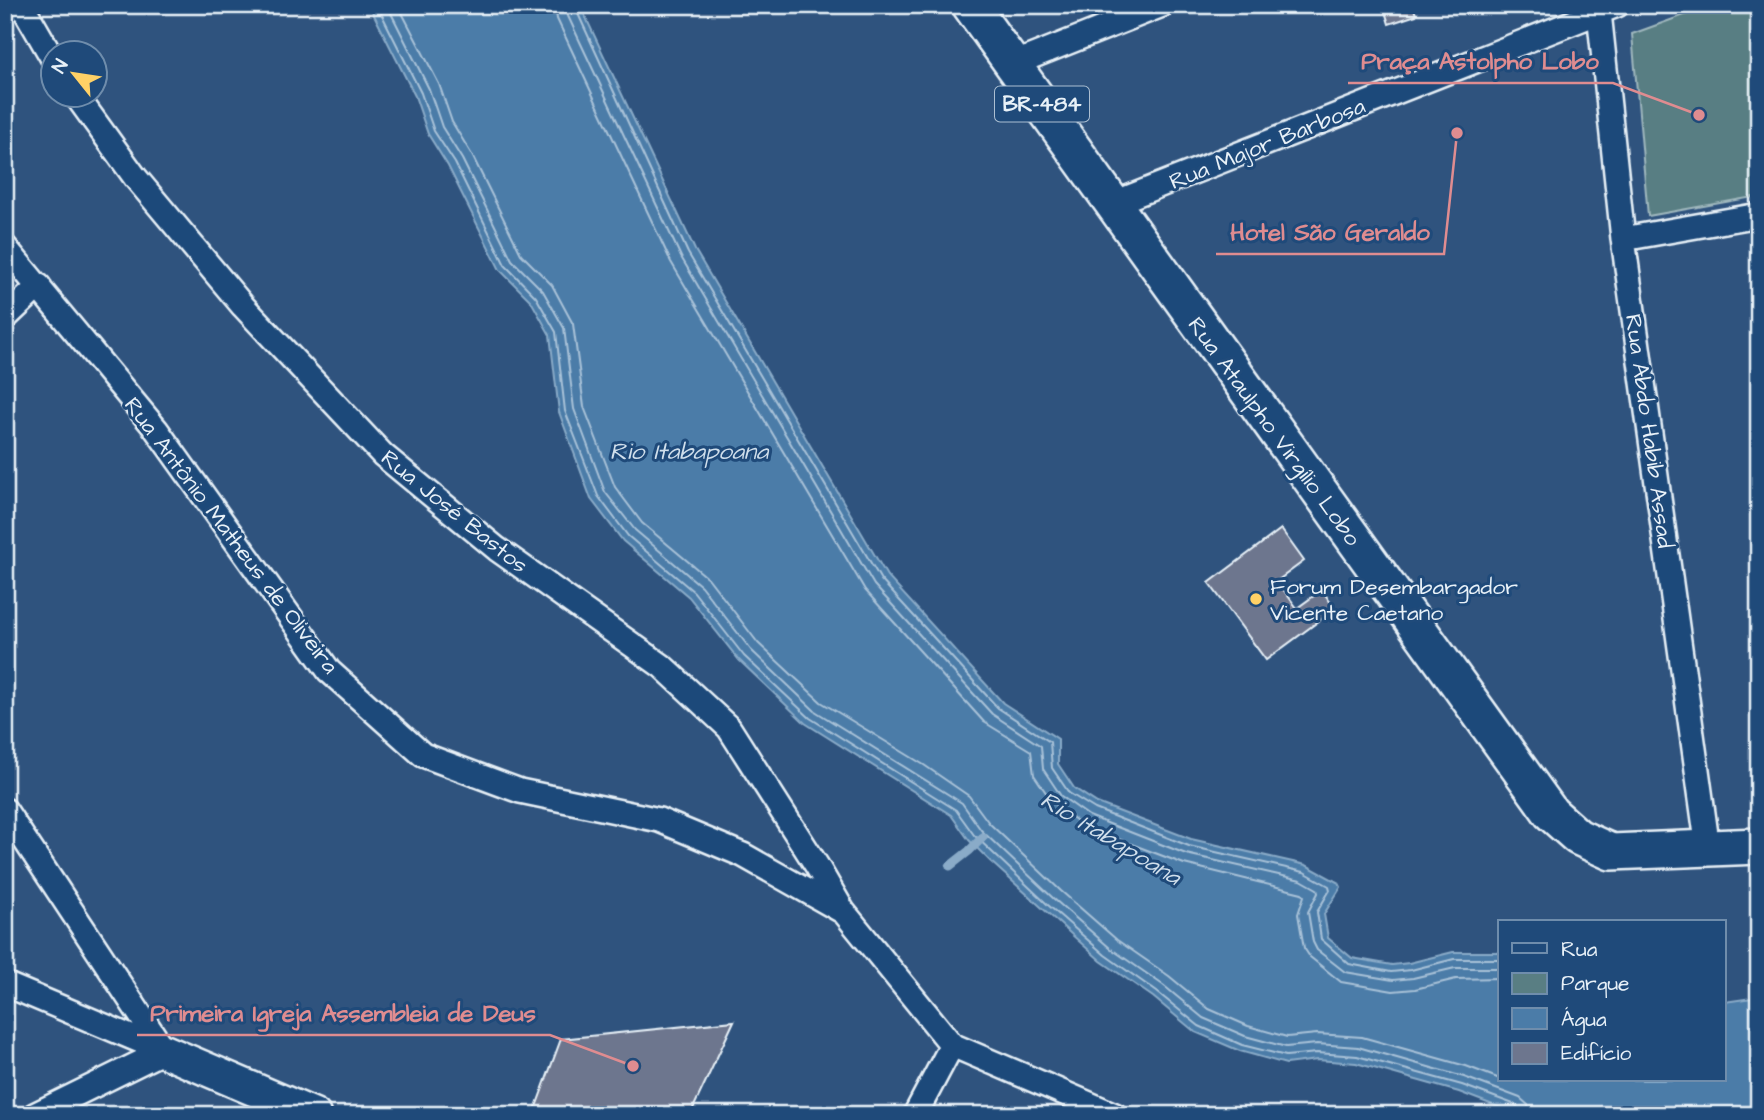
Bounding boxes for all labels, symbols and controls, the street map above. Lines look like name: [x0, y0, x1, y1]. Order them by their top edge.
north arrow: [38, 38, 108, 108]
callout: Praça Astolpho Lobo: [1348, 38, 1613, 83]
text: Praça Astolpho Lobo: [1361, 45, 1599, 79]
text: N: [46, 54, 75, 78]
road number: BR-484: [995, 86, 1089, 122]
street label: Rua Major Barbosa: [1165, 90, 1370, 198]
callout: Hotel São Geraldo: [1216, 209, 1444, 254]
text: Hotel São Geraldo: [1230, 216, 1430, 250]
street label: Rua Ataulpho Virgílio Lobo: [1179, 310, 1368, 553]
street label: Rua Abdo Habib Assad: [1617, 312, 1681, 550]
street label: Rua Antônio Matheus de Oliveira: [116, 391, 346, 681]
water label: Rio Itabapoana: [610, 435, 770, 469]
street label: Rua José Bastos: [374, 442, 535, 581]
place label: Forum Desembargador Vicente Caetano: [1270, 571, 1518, 629]
marker: Forum Desembargador Vicente Caetano: [1248, 591, 1264, 607]
water label: Rio Itabapoana: [1034, 784, 1189, 895]
legend: [1498, 920, 1726, 1082]
text: Rua: [1561, 935, 1598, 964]
text: Parque: [1561, 969, 1629, 998]
callout: Primeira Igreja Assembleia de Deus: [137, 990, 550, 1035]
text: Primeira Igreja Assembleia de Deus: [150, 997, 536, 1032]
text: Água: [1561, 1005, 1607, 1036]
text: Edifício: [1561, 1039, 1631, 1068]

